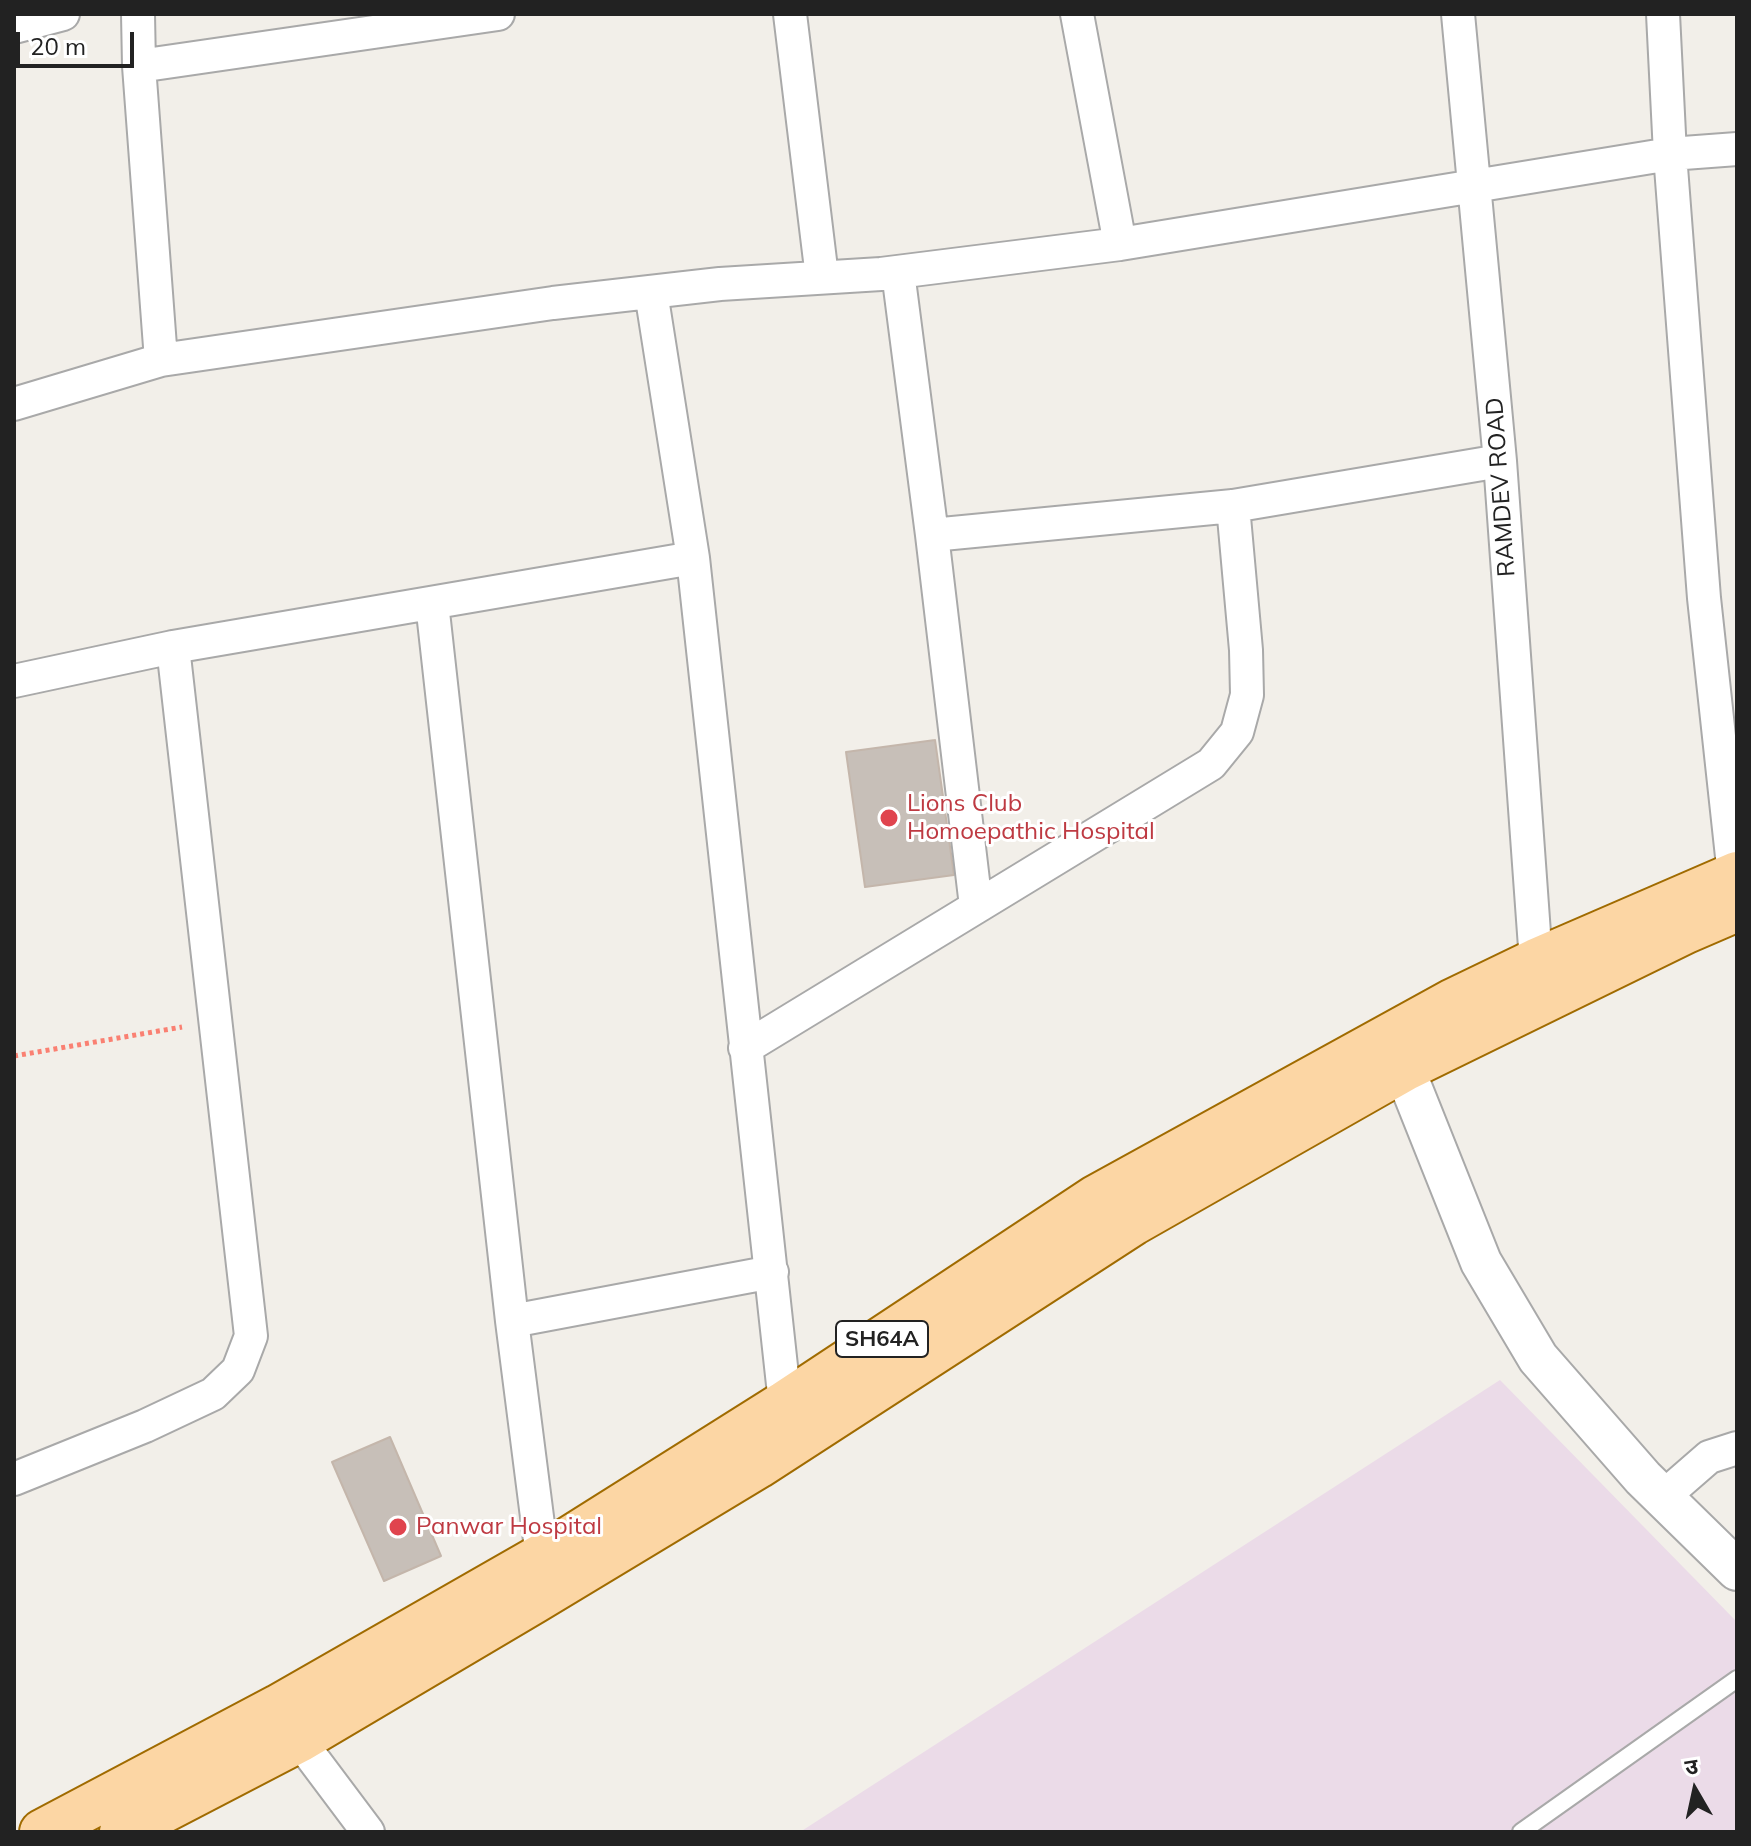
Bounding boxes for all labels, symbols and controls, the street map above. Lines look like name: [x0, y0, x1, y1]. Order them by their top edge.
scale bar: [20, 16, 138, 66]
text: 20 m: [30, 31, 86, 61]
street label: RAMDEV ROAD: [1480, 396, 1522, 578]
place label: Lions Club Homoepathic Hospital: [907, 790, 1155, 846]
marker: Lions Club Homoepathic Hospital: [878, 807, 900, 829]
road number: SH64A: [836, 1321, 928, 1357]
place label: Panwar Hospital: [416, 1513, 602, 1541]
marker: Panwar Hospital: [387, 1516, 409, 1538]
north arrow: [1655, 1750, 1735, 1830]
text: उ: [1683, 1751, 1700, 1781]

